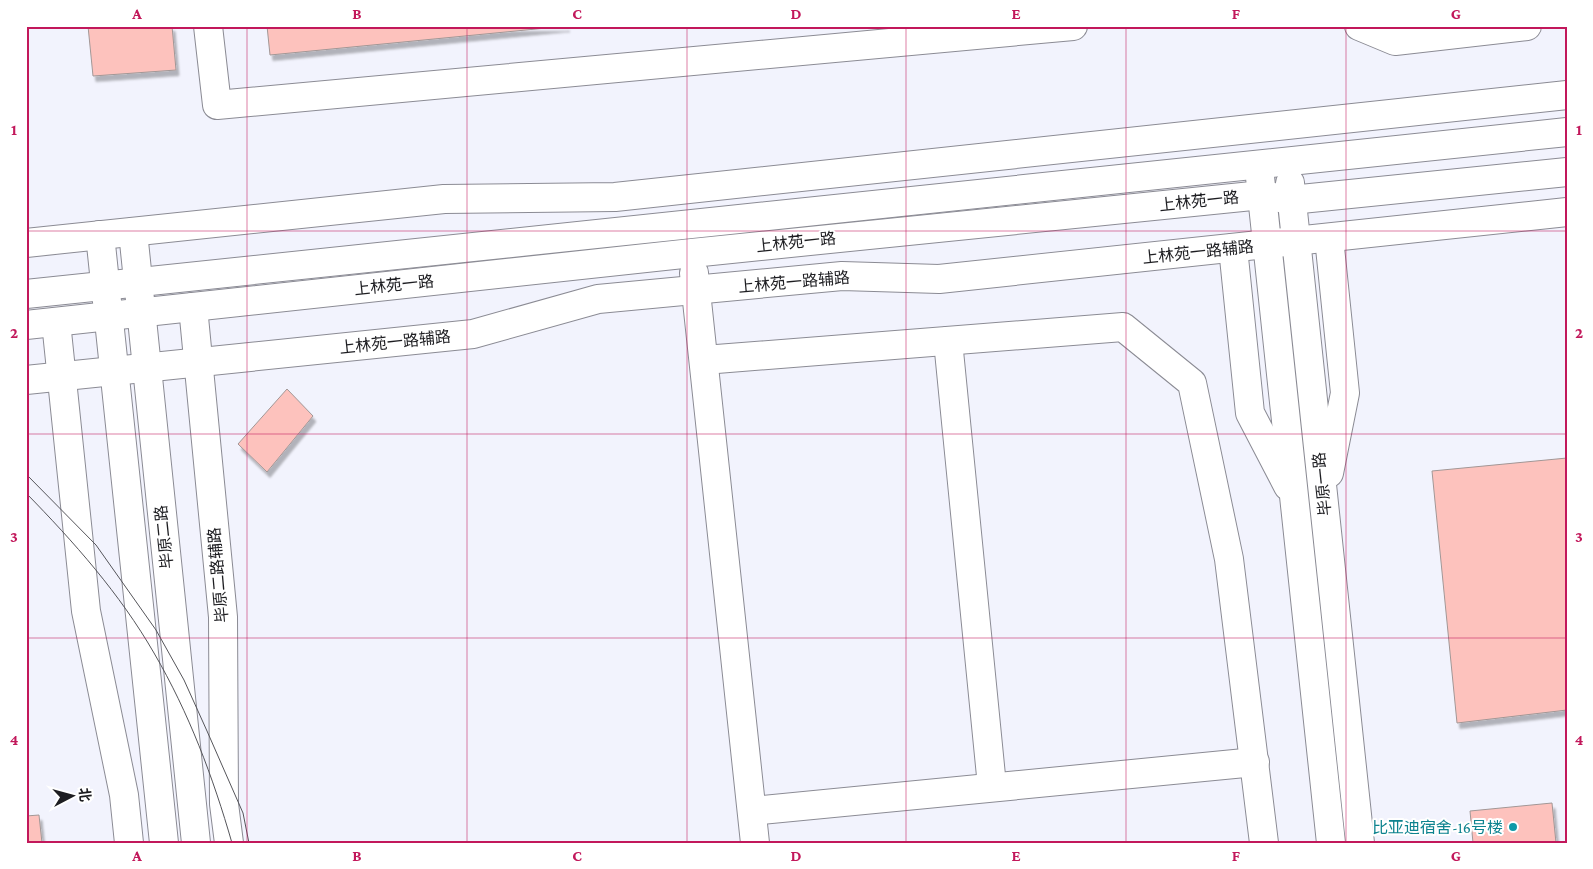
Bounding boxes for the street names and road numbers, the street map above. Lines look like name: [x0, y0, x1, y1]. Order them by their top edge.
street label: 上林苑一路: [1158, 188, 1240, 214]
street label: 上林苑一路: [755, 229, 837, 255]
street label: 上林苑一路辅路: [1141, 238, 1255, 266]
street label: 上林苑一路辅路: [737, 269, 851, 295]
street label: 上林苑一路: [353, 272, 435, 298]
street label: 上林苑一路辅路: [338, 328, 452, 356]
street label: 毕原一路: [1310, 451, 1334, 517]
street label: 毕原二路: [152, 504, 176, 570]
street label: 毕原二路辅路: [205, 526, 231, 624]

